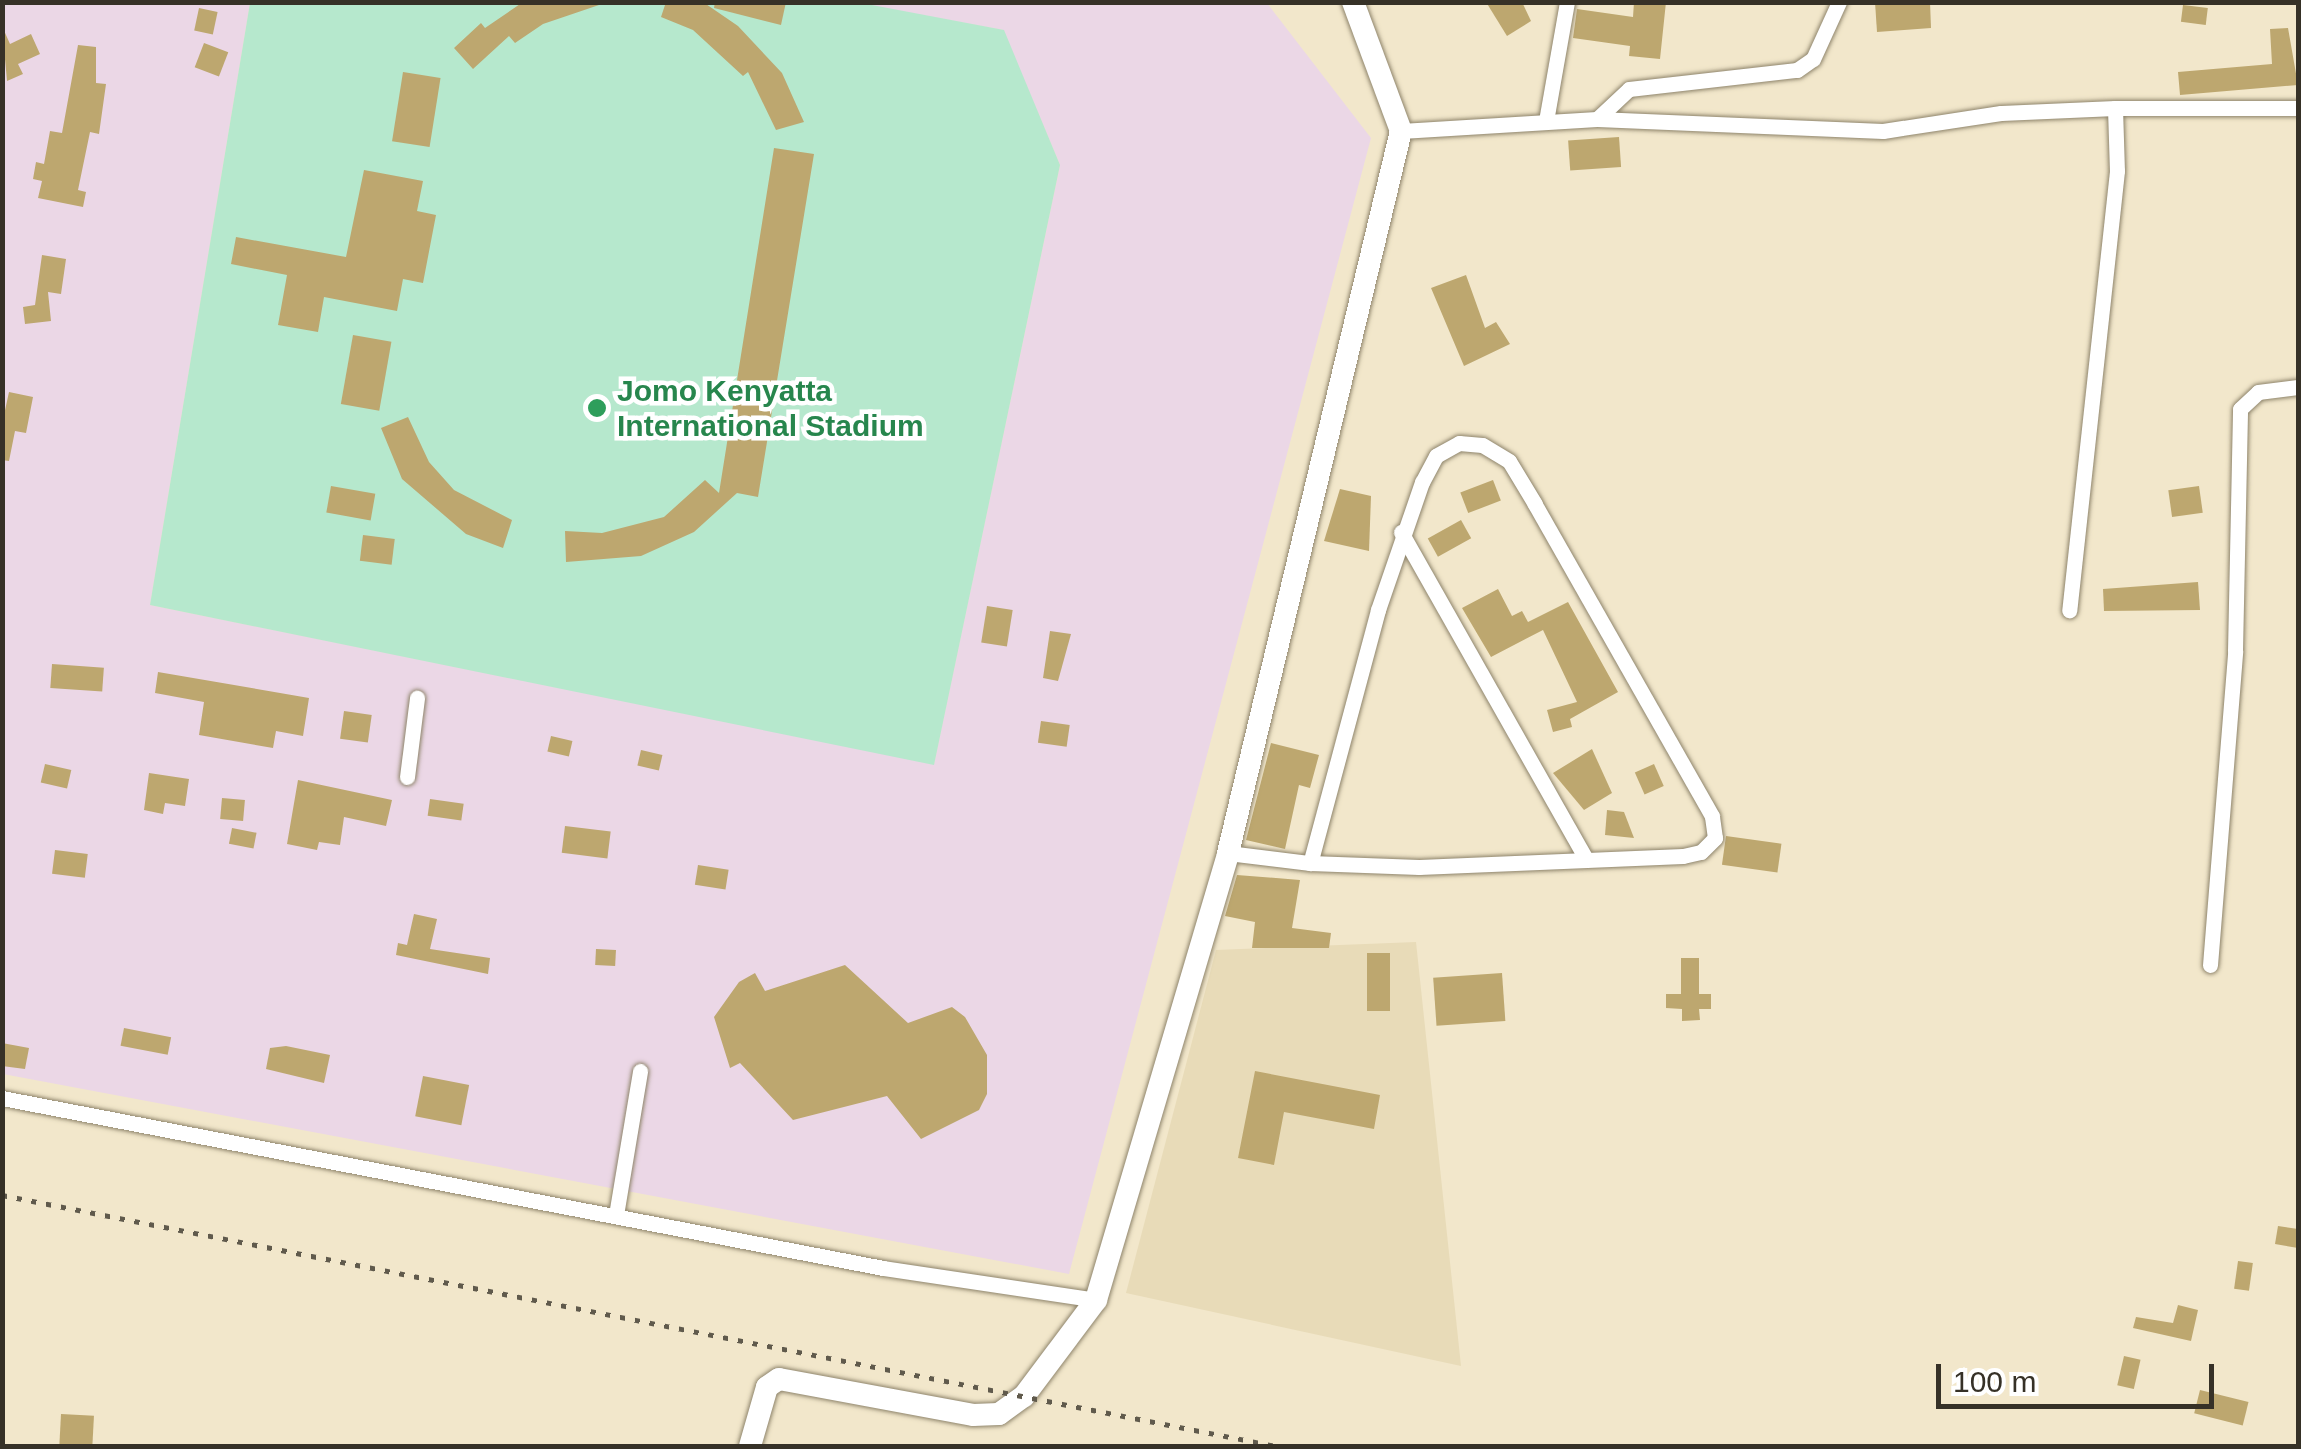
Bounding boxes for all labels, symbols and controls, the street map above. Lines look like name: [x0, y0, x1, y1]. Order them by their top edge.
place label: Jomo Kenyatta International Stadium: [617, 373, 924, 444]
marker: Jomo Kenyatta International Stadium: [586, 397, 608, 419]
scale bar: [1941, 1344, 2218, 1406]
text: 100 m: [1953, 1365, 2036, 1398]

